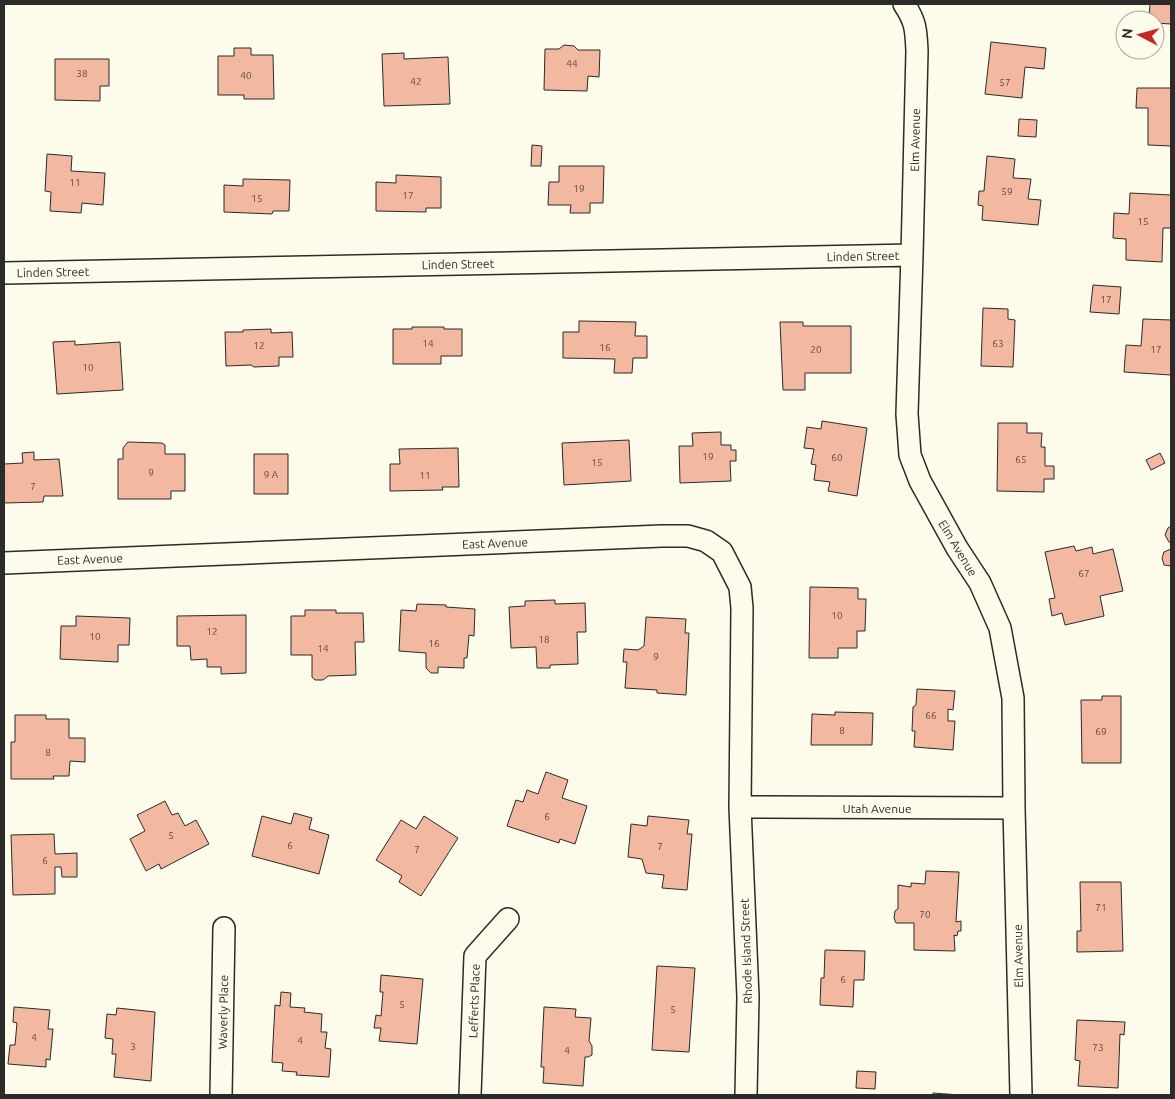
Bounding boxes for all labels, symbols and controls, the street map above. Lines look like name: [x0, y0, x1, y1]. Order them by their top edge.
north arrow: [1115, 10, 1165, 60]
text: N: [1119, 28, 1136, 40]
house number: 44: [566, 58, 578, 69]
house number: 38: [76, 68, 88, 79]
house number: 40: [240, 70, 252, 81]
house number: 42: [410, 76, 422, 87]
house number: 57: [999, 77, 1011, 88]
street label: Elm Avenue: [908, 108, 922, 172]
house number: 11: [69, 177, 81, 188]
house number: 19: [573, 183, 585, 194]
house number: 59: [1001, 186, 1013, 197]
house number: 17: [402, 190, 414, 201]
house number: 15: [251, 193, 263, 204]
house number: 15: [1137, 216, 1149, 227]
street label: Linden Street: [827, 249, 900, 263]
street label: Linden Street: [422, 257, 495, 271]
street label: Linden Street: [17, 265, 90, 279]
house number: 17: [1100, 294, 1112, 305]
house number: 14: [422, 338, 434, 349]
house number: 63: [992, 338, 1004, 349]
house number: 12: [253, 340, 265, 351]
house number: 16: [599, 342, 611, 353]
house number: 20: [810, 344, 822, 355]
house number: 17: [1150, 344, 1162, 355]
house number: 10: [82, 362, 94, 373]
house number: 19: [702, 451, 714, 462]
house number: 60: [831, 452, 843, 463]
house number: 65: [1015, 454, 1027, 465]
house number: 15: [591, 457, 603, 468]
house number: 9: [148, 467, 154, 478]
house number: 9 A: [264, 469, 279, 480]
house number: 11: [419, 470, 431, 481]
house number: 7: [30, 481, 36, 492]
street label: Elm Avenue: [936, 517, 980, 579]
street label: East Avenue: [462, 535, 528, 551]
street label: East Avenue: [57, 551, 123, 567]
house number: 67: [1078, 568, 1090, 579]
house number: 10: [831, 610, 843, 621]
house number: 12: [206, 626, 218, 637]
house number: 10: [89, 631, 101, 642]
house number: 18: [538, 634, 550, 645]
house number: 16: [428, 638, 440, 649]
house number: 14: [317, 643, 329, 654]
house number: 9: [653, 651, 659, 662]
house number: 66: [925, 710, 937, 721]
house number: 8: [839, 725, 845, 736]
house number: 69: [1095, 726, 1107, 737]
house number: 8: [45, 747, 51, 758]
street label: Utah Avenue: [842, 802, 912, 815]
house number: 6: [544, 811, 550, 822]
house number: 5: [168, 830, 174, 841]
house number: 6: [287, 840, 293, 851]
house number: 7: [657, 841, 663, 852]
house number: 7: [414, 844, 420, 855]
house number: 6: [42, 855, 48, 866]
street label: Rhode Island Street: [738, 898, 754, 1004]
house number: 71: [1095, 902, 1107, 913]
house number: 70: [919, 909, 931, 920]
street label: Elm Avenue: [1011, 924, 1025, 988]
street label: Lefferts Place: [466, 964, 482, 1038]
house number: 6: [840, 974, 846, 985]
street label: Waverly Place: [216, 975, 230, 1049]
house number: 5: [399, 999, 405, 1010]
house number: 5: [670, 1004, 676, 1015]
house number: 4: [31, 1032, 37, 1043]
house number: 4: [297, 1035, 303, 1046]
house number: 3: [130, 1041, 136, 1052]
house number: 73: [1092, 1042, 1104, 1053]
house number: 4: [564, 1045, 570, 1056]

